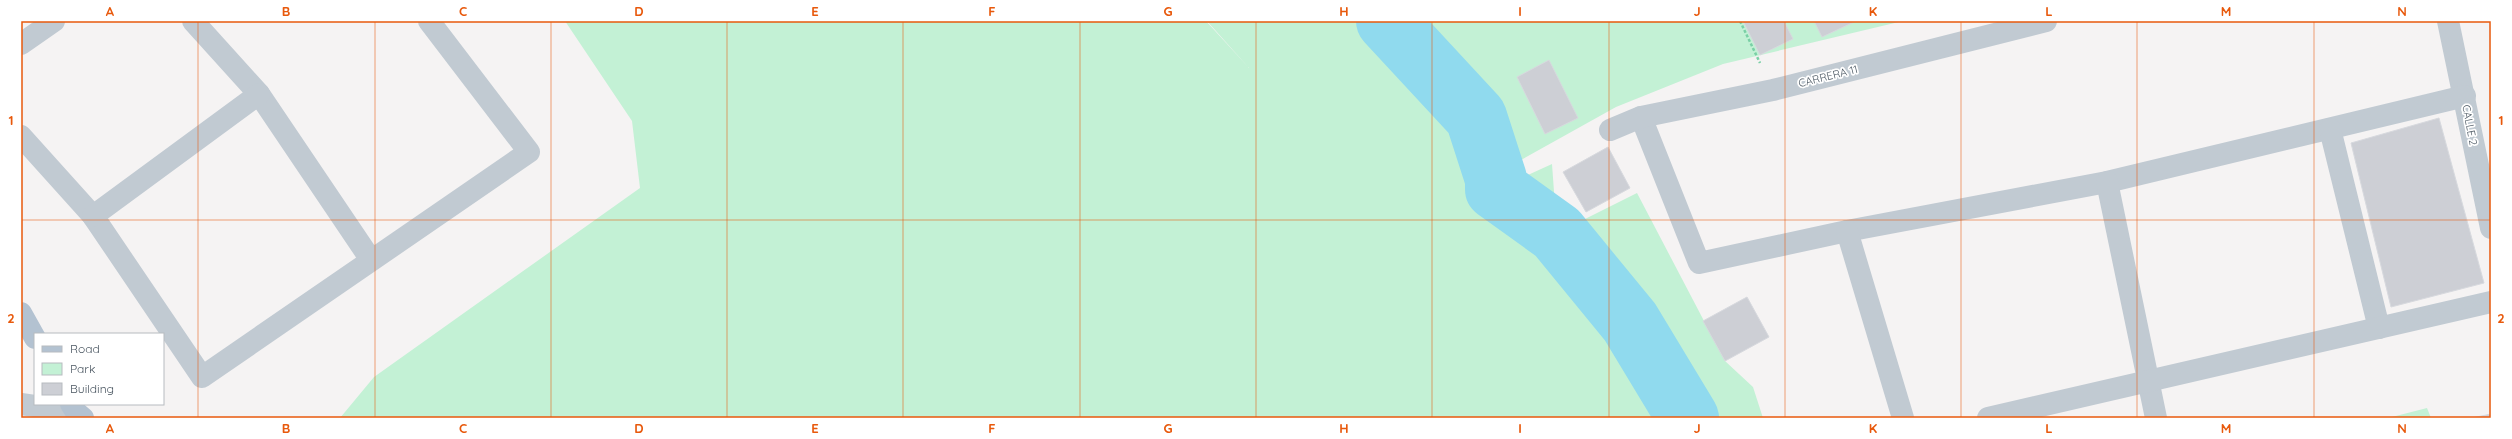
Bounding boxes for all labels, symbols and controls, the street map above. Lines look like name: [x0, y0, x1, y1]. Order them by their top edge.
text: A: [106, 3, 115, 19]
text: B: [282, 3, 290, 19]
text: C: [459, 3, 467, 19]
text: D: [634, 3, 644, 19]
text: E: [811, 3, 819, 19]
text: F: [988, 3, 996, 19]
text: G: [1163, 3, 1173, 19]
text: H: [1339, 3, 1349, 19]
text: I: [1518, 3, 1522, 19]
text: J: [1693, 3, 1701, 19]
text: K: [1869, 3, 1878, 19]
text: L: [2045, 3, 2053, 19]
text: M: [2221, 3, 2231, 19]
text: N: [2397, 3, 2407, 19]
street label: CARRERA 11: [1797, 62, 1859, 90]
street label: CALLE 2: [2459, 103, 2481, 147]
text: 1: [8, 112, 14, 128]
text: 1: [2498, 112, 2504, 128]
text: 2: [7, 310, 15, 326]
text: 2: [2497, 310, 2505, 326]
legend: [34, 333, 164, 405]
text: Road: [70, 341, 100, 356]
text: Park: [70, 361, 95, 376]
text: Building: [70, 381, 114, 396]
text: A: [106, 420, 115, 436]
text: B: [282, 420, 290, 436]
text: C: [459, 420, 467, 436]
text: D: [634, 420, 644, 436]
text: E: [811, 420, 819, 436]
text: F: [988, 420, 996, 436]
text: G: [1163, 420, 1173, 436]
text: H: [1339, 420, 1349, 436]
text: I: [1518, 420, 1522, 436]
text: J: [1693, 420, 1701, 436]
text: K: [1869, 420, 1878, 436]
text: L: [2045, 420, 2053, 436]
text: M: [2221, 420, 2231, 436]
text: N: [2397, 420, 2407, 436]

